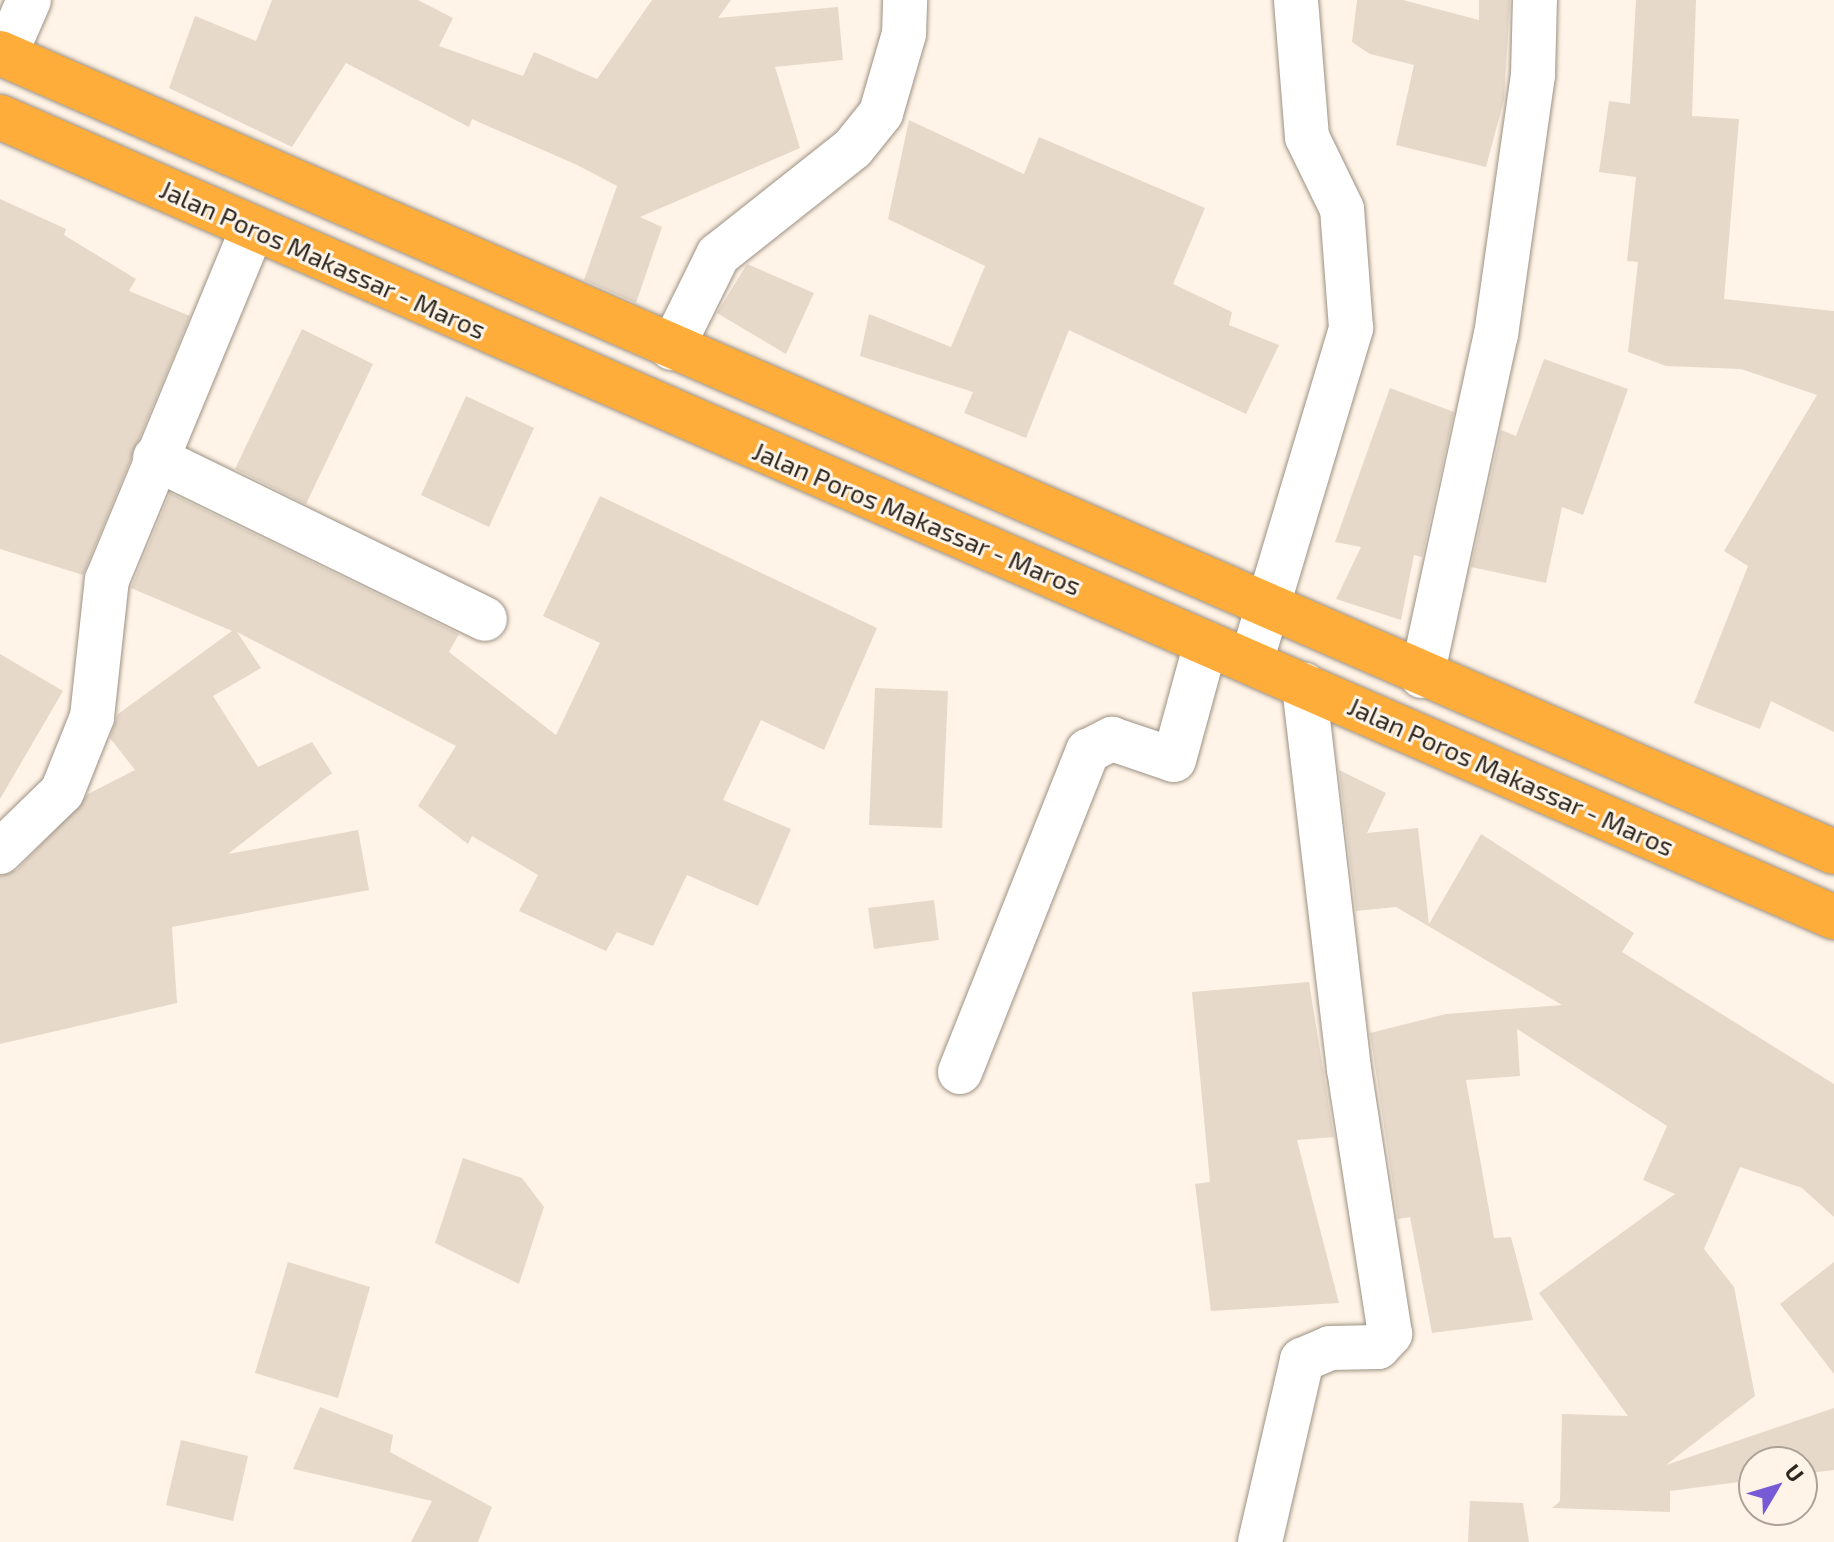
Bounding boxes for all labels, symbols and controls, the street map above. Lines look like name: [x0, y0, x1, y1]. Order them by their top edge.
street label: Jalan Poros Makassar - Maros: [155, 173, 491, 345]
street label: Jalan Poros Makassar - Maros: [748, 434, 1086, 602]
street label: Jalan Poros Makassar - Maros: [1343, 690, 1679, 862]
north arrow: [1738, 1446, 1818, 1526]
text: U: [1780, 1459, 1810, 1486]

